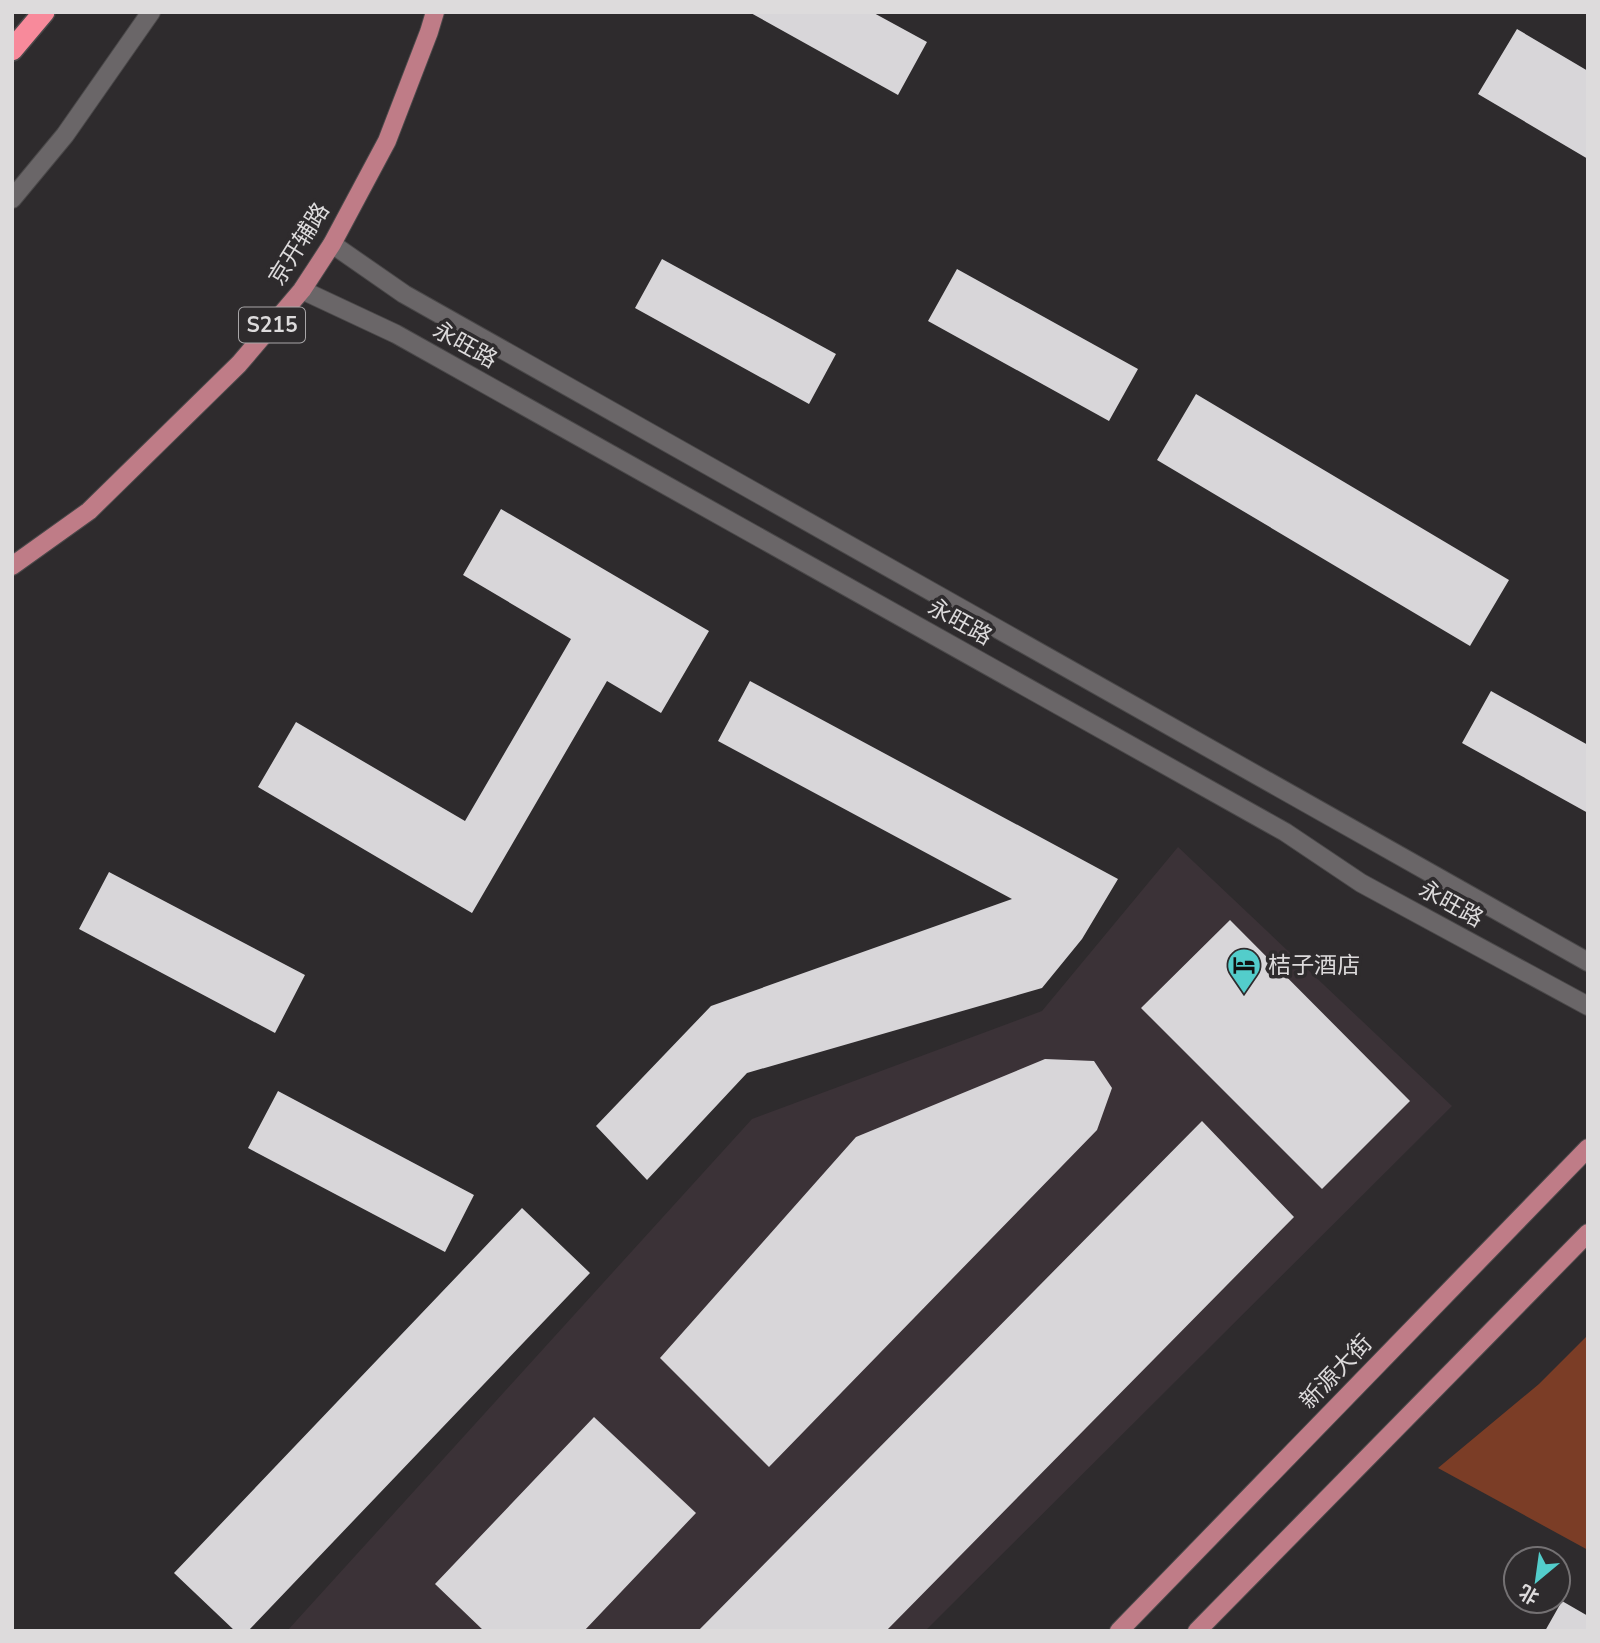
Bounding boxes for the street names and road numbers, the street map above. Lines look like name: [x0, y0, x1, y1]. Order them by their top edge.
street label: 京开辅路: [261, 197, 337, 291]
road number: S215: [239, 308, 305, 342]
street label: 永旺路: [427, 315, 503, 375]
street label: 永旺路: [922, 592, 998, 652]
street label: 永旺路: [1413, 874, 1489, 934]
street label: 新源大街: [1293, 1328, 1379, 1416]

